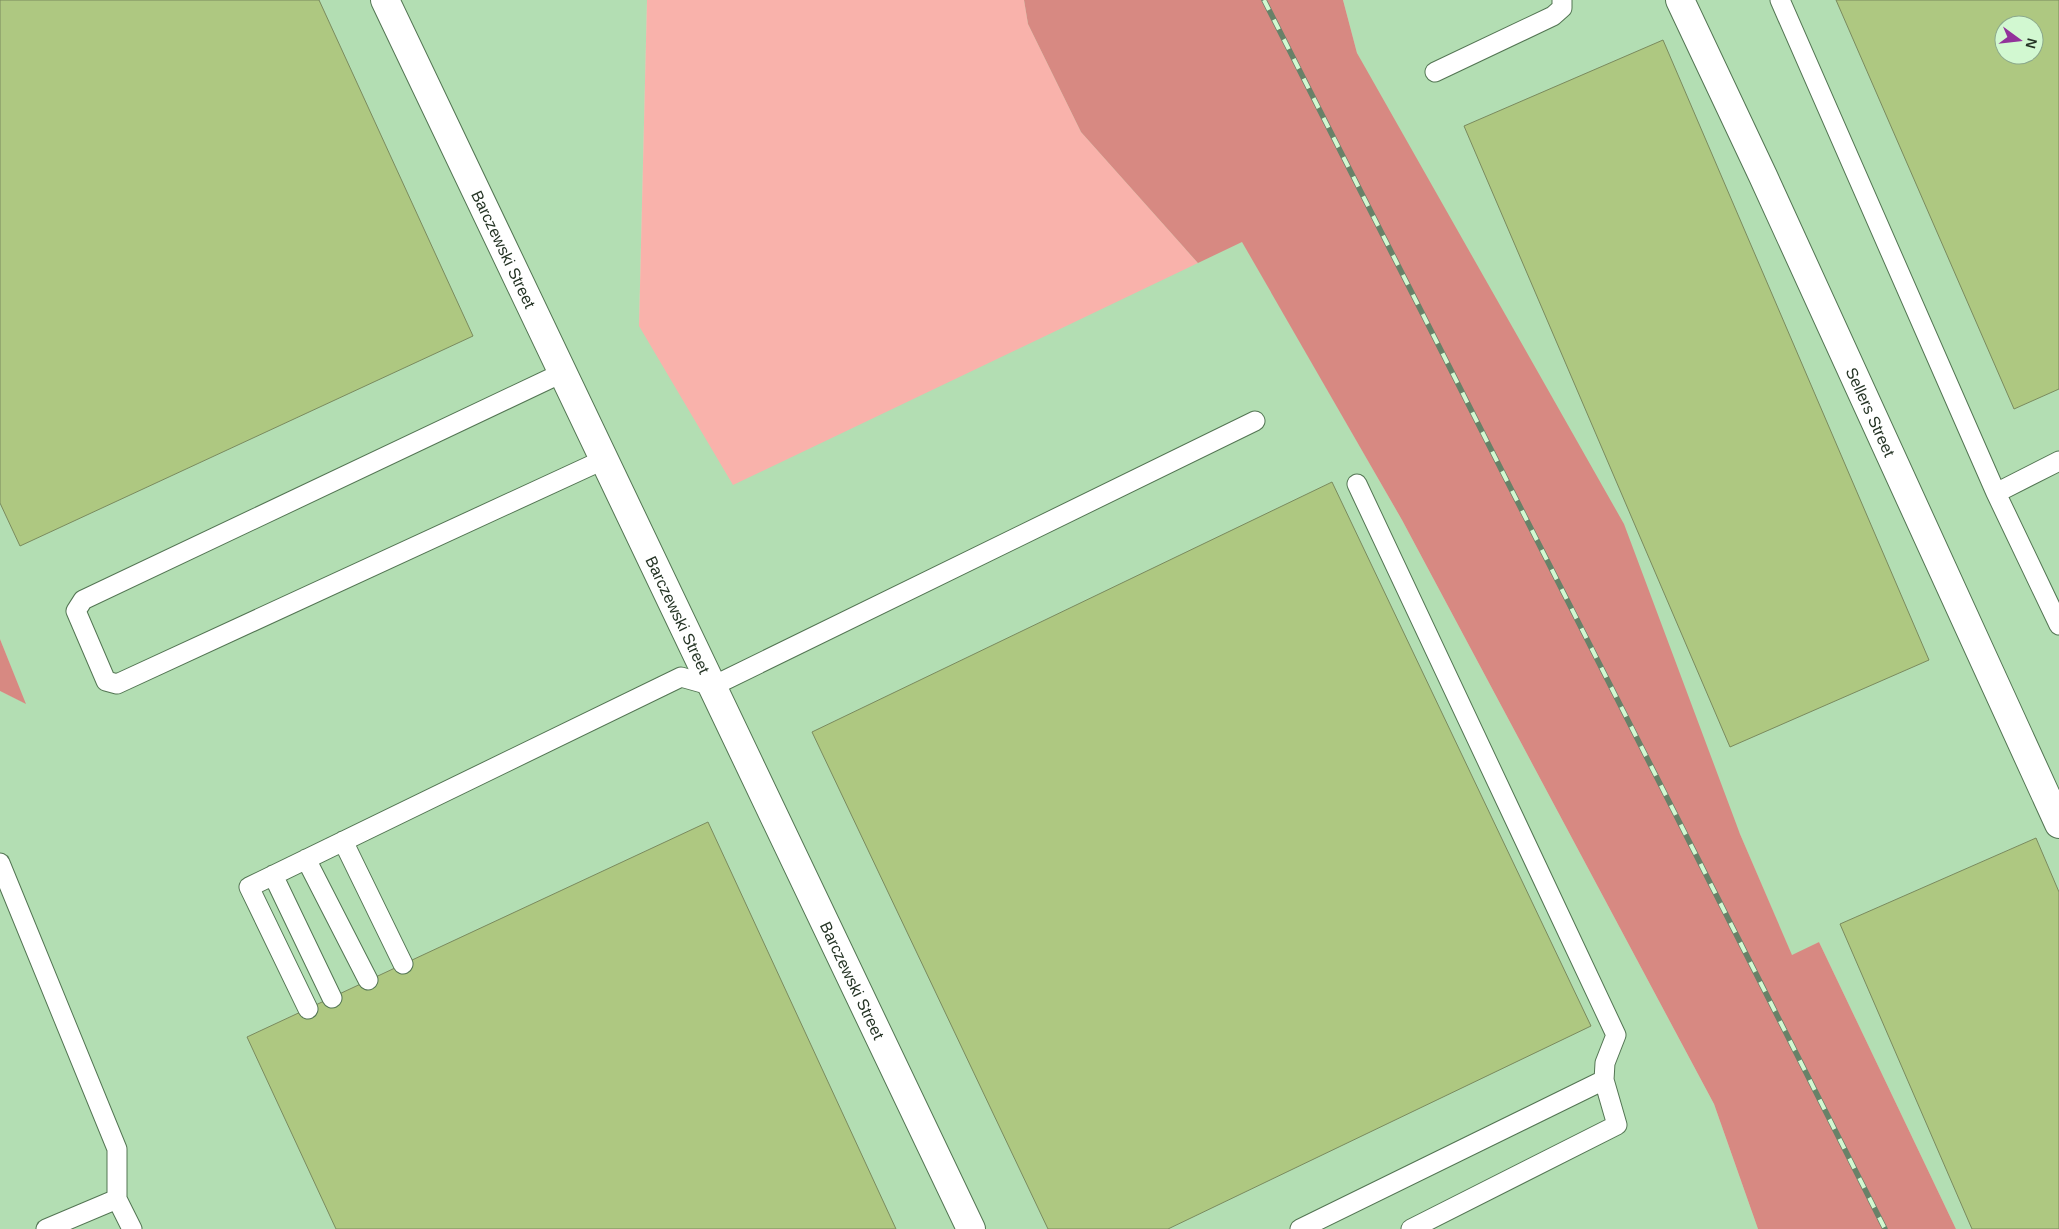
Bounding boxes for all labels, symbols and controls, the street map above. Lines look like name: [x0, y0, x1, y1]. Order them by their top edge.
north arrow: [1994, 15, 2044, 65]
text: N: [2023, 36, 2041, 50]
street label: Barczewski Street: [469, 188, 539, 311]
street label: Sellers Street: [1843, 365, 1899, 460]
street label: Barczewski Street: [643, 553, 714, 677]
street label: Barczewski Street: [817, 919, 888, 1042]

